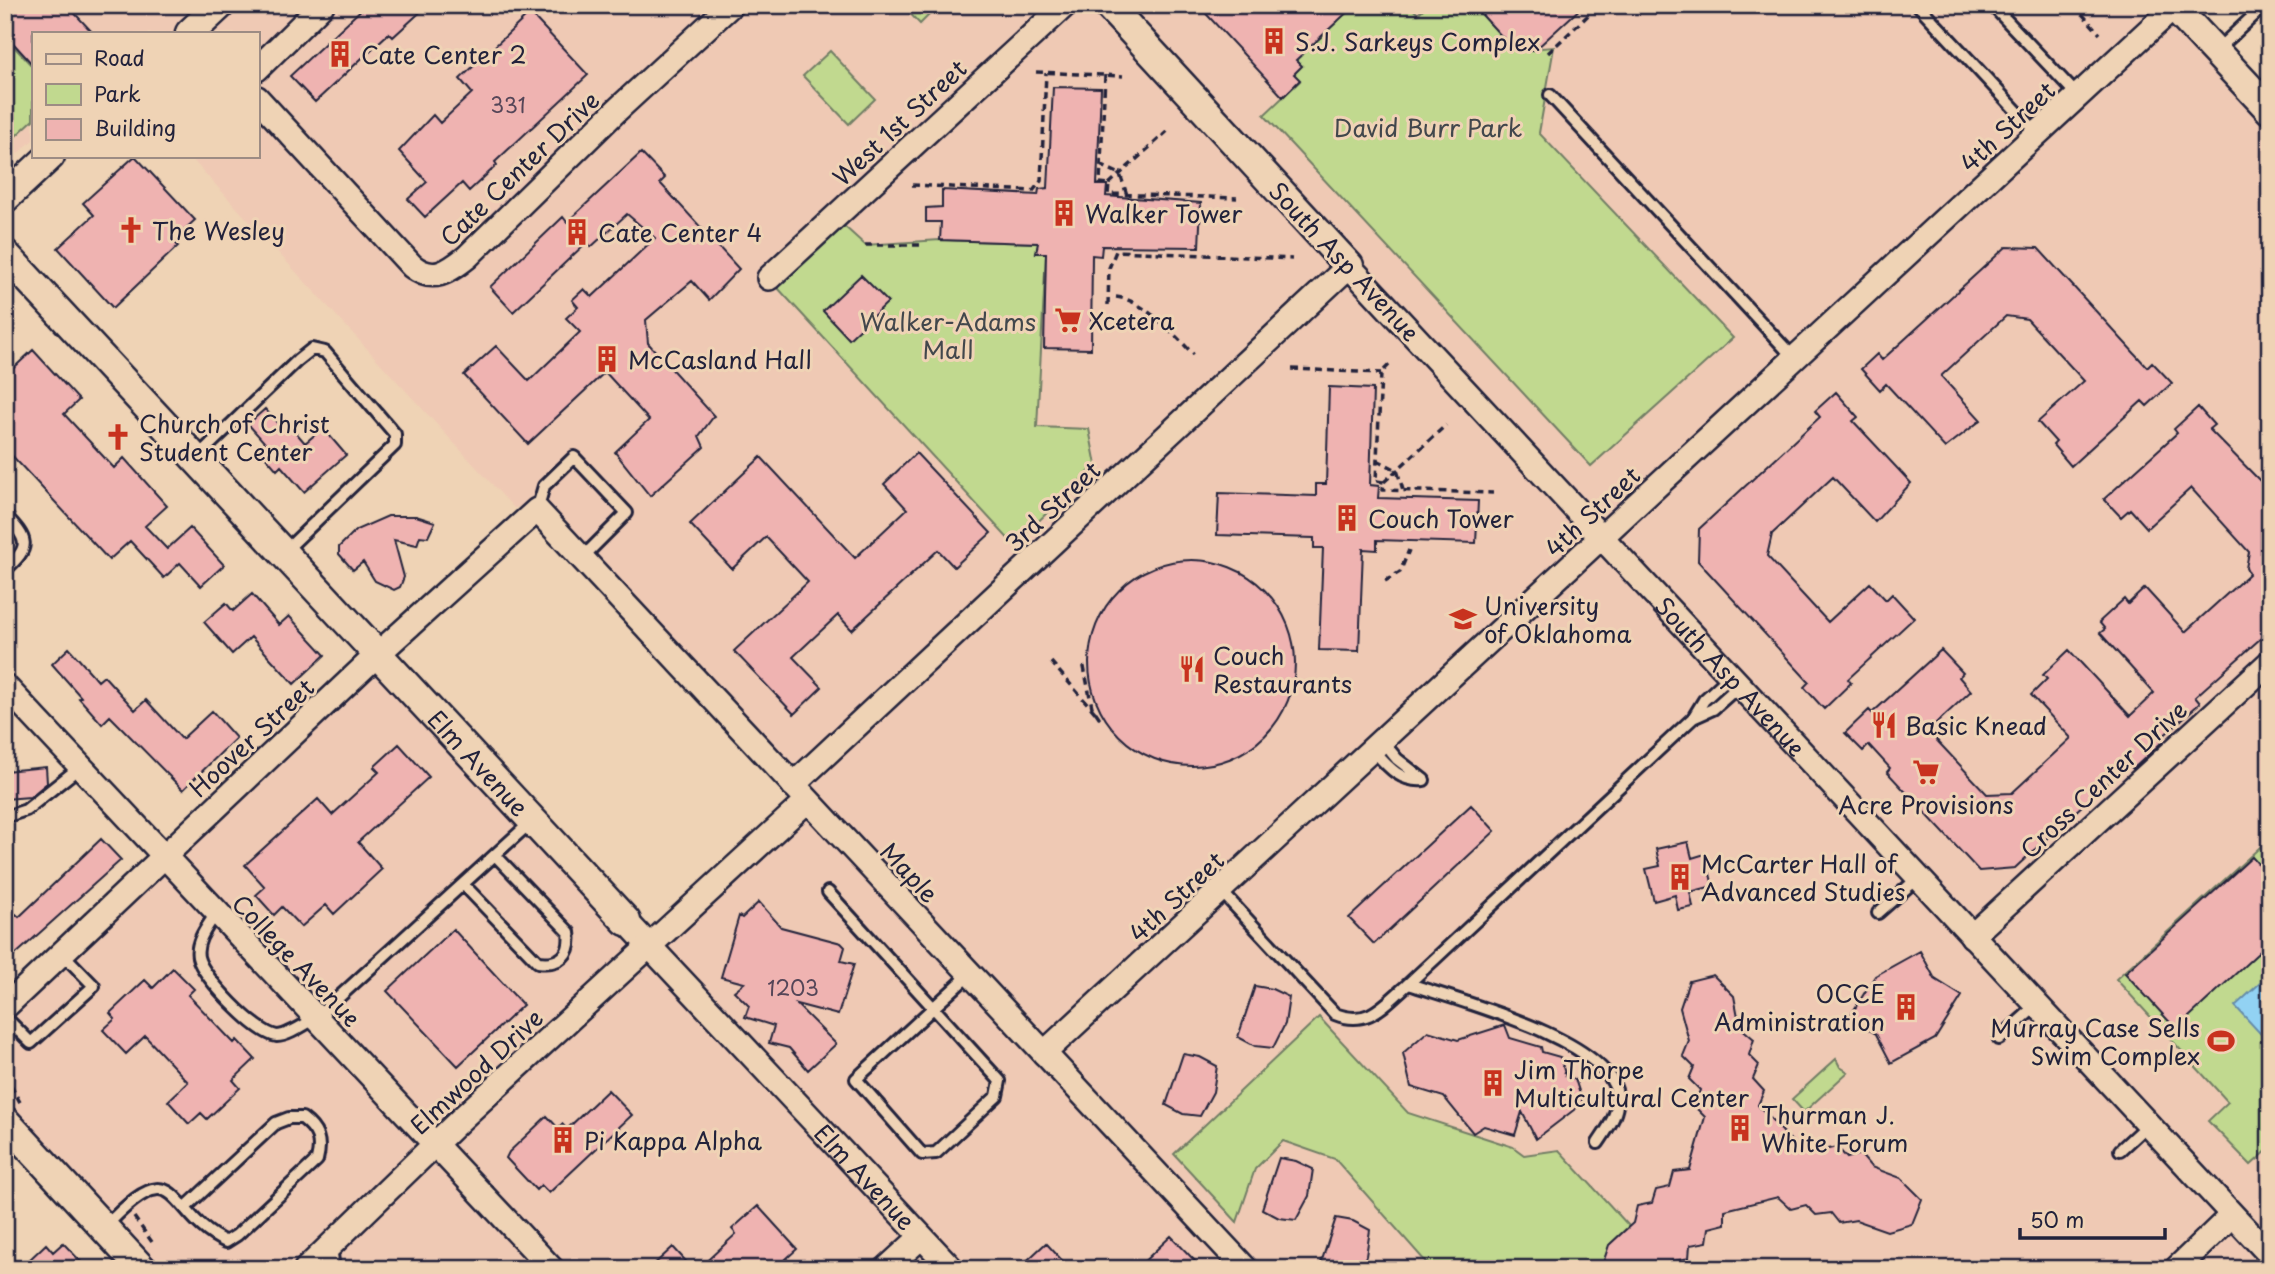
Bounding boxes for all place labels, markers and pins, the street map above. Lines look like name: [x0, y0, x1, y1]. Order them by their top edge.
place label: S.J. Sarkeys Complex: [1295, 23, 1540, 59]
building icon: S.J. Sarkeys Complex: [1259, 26, 1289, 56]
place label: Cate Center 2: [361, 36, 526, 72]
building icon: Cate Center 2: [325, 39, 355, 69]
place label: Walker Tower: [1085, 195, 1243, 231]
building icon: Walker Tower: [1049, 198, 1079, 228]
place label: The Wesley: [152, 212, 285, 248]
place label: Cate Center 4: [598, 214, 762, 250]
church icon: The Wesley: [116, 215, 146, 245]
building icon: Cate Center 4: [562, 217, 592, 247]
place label: Xcetera: [1089, 302, 1175, 338]
supermarket icon: Xcetera: [1053, 305, 1083, 335]
place label: McCasland Hall: [628, 341, 812, 377]
building icon: McCasland Hall: [592, 344, 622, 374]
place label: Church of Christ Student Center: [139, 405, 330, 469]
church icon: Church of Christ Student Center: [103, 422, 133, 452]
place label: Couch Tower: [1368, 500, 1514, 536]
building icon: Couch Tower: [1332, 503, 1362, 533]
place label: University of Oklahoma: [1484, 587, 1631, 651]
school or university icon: University of Oklahoma: [1448, 604, 1478, 634]
place label: Couch Restaurants: [1213, 637, 1352, 701]
restaurant icon: Couch Restaurants: [1177, 654, 1207, 684]
place label: Basic Knead: [1905, 707, 2047, 743]
restaurant icon: Basic Knead: [1869, 710, 1899, 740]
supermarket icon: Acre Provisions: [1911, 757, 1941, 787]
place label: Acre Provisions: [1838, 786, 2014, 822]
place label: McCarter Hall of Advanced Studies: [1701, 845, 1905, 909]
building icon: McCarter Hall of Advanced Studies: [1665, 862, 1695, 892]
place label: OCCE Administration: [1714, 975, 1885, 1039]
building icon: OCCE Administration: [1891, 992, 1921, 1022]
place label: Murray Case Sells Swim Complex: [1990, 1009, 2200, 1073]
sports icon: Murray Case Sells Swim Complex: [2206, 1026, 2236, 1056]
place label: Jim Thorpe Multicultural Center: [1514, 1051, 1750, 1115]
building icon: Jim Thorpe Multicultural Center: [1478, 1068, 1508, 1098]
place label: Thurman J. White Forum: [1761, 1096, 1908, 1160]
building icon: Thurman J. White Forum: [1725, 1113, 1755, 1143]
place label: Pi Kappa Alpha: [584, 1122, 762, 1158]
building icon: Pi Kappa Alpha: [548, 1125, 578, 1155]

